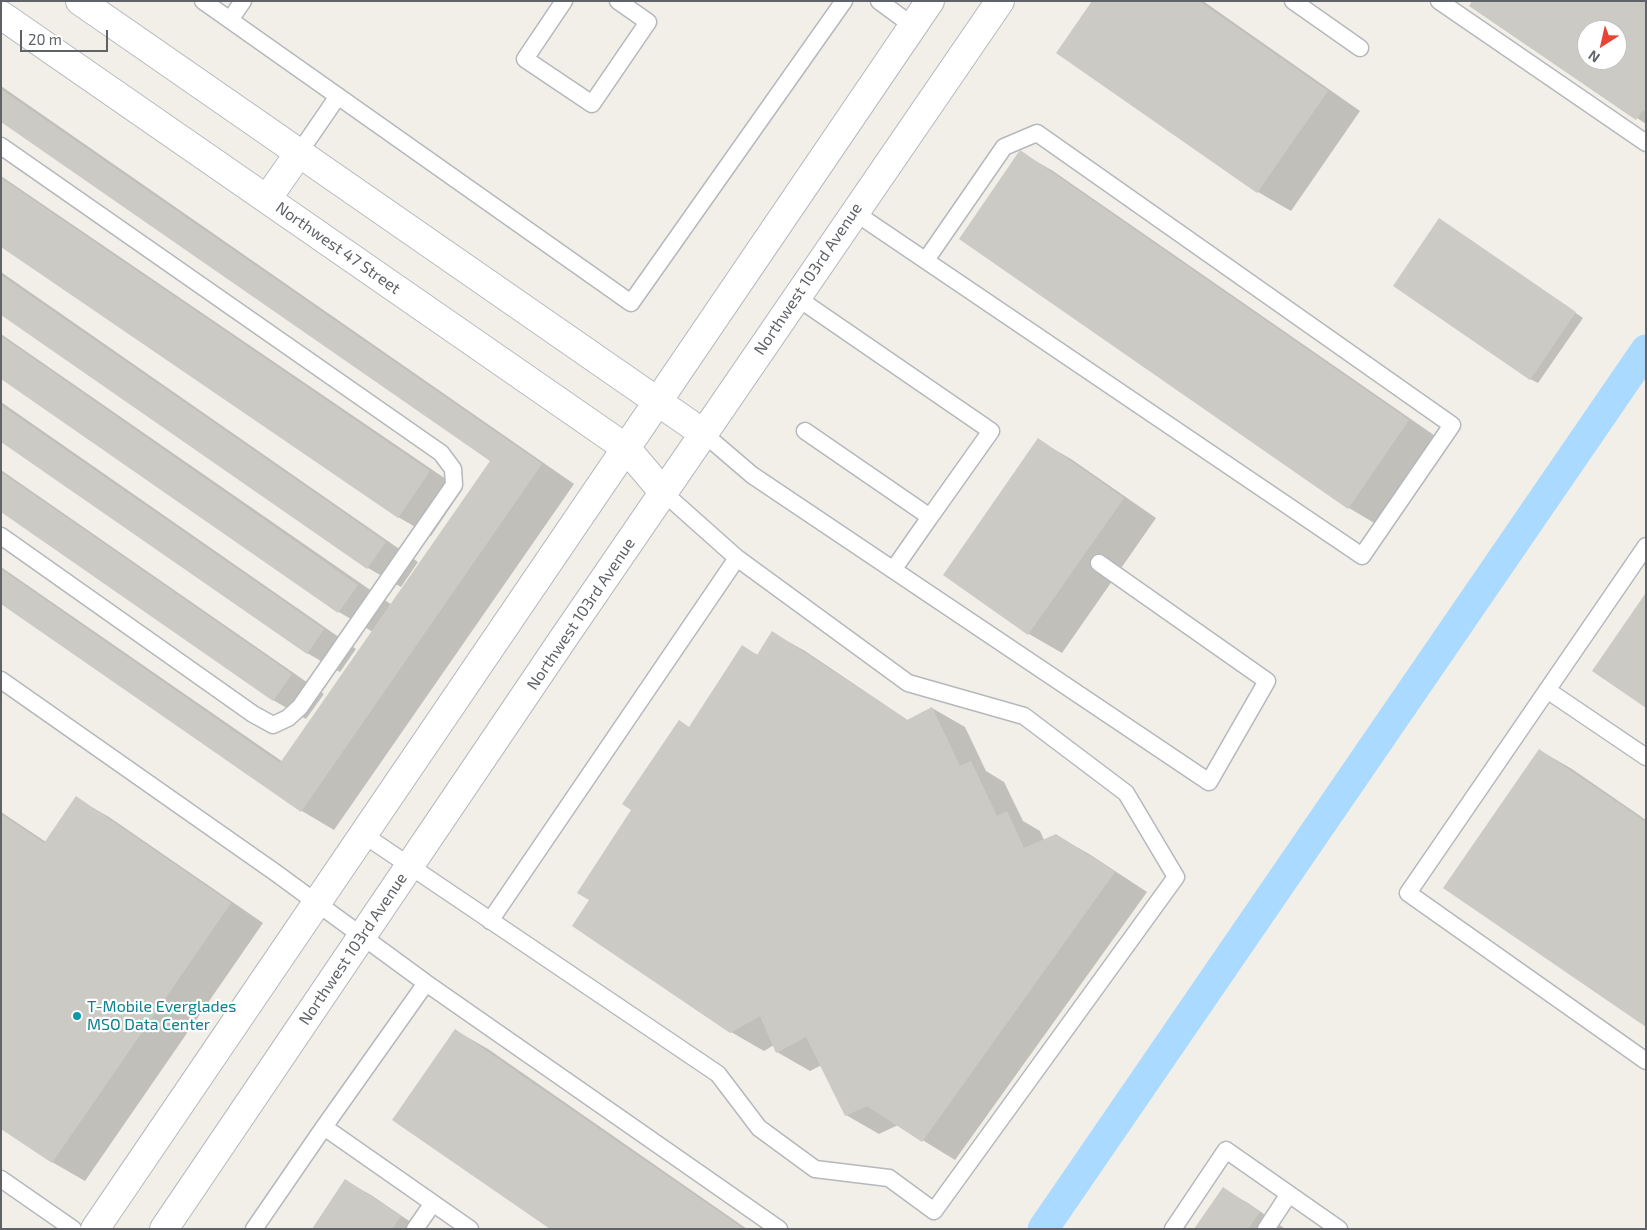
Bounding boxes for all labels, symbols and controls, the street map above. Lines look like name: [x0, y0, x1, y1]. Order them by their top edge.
scale bar: [22, 20, 110, 52]
north arrow: [1577, 20, 1627, 70]
text: 20 m: [28, 30, 62, 48]
text: N: [1585, 47, 1603, 67]
street label: Northwest 47 Street: [272, 198, 404, 298]
street label: Northwest 103rd Avenue: [750, 199, 866, 359]
street label: Northwest 103rd Avenue: [523, 534, 639, 694]
street label: Northwest 103rd Avenue: [295, 869, 411, 1029]
place label: T-Mobile Everglades MSO Data Center: [87, 997, 236, 1035]
marker: T-Mobile Everglades MSO Data Center: [71, 1010, 83, 1022]

